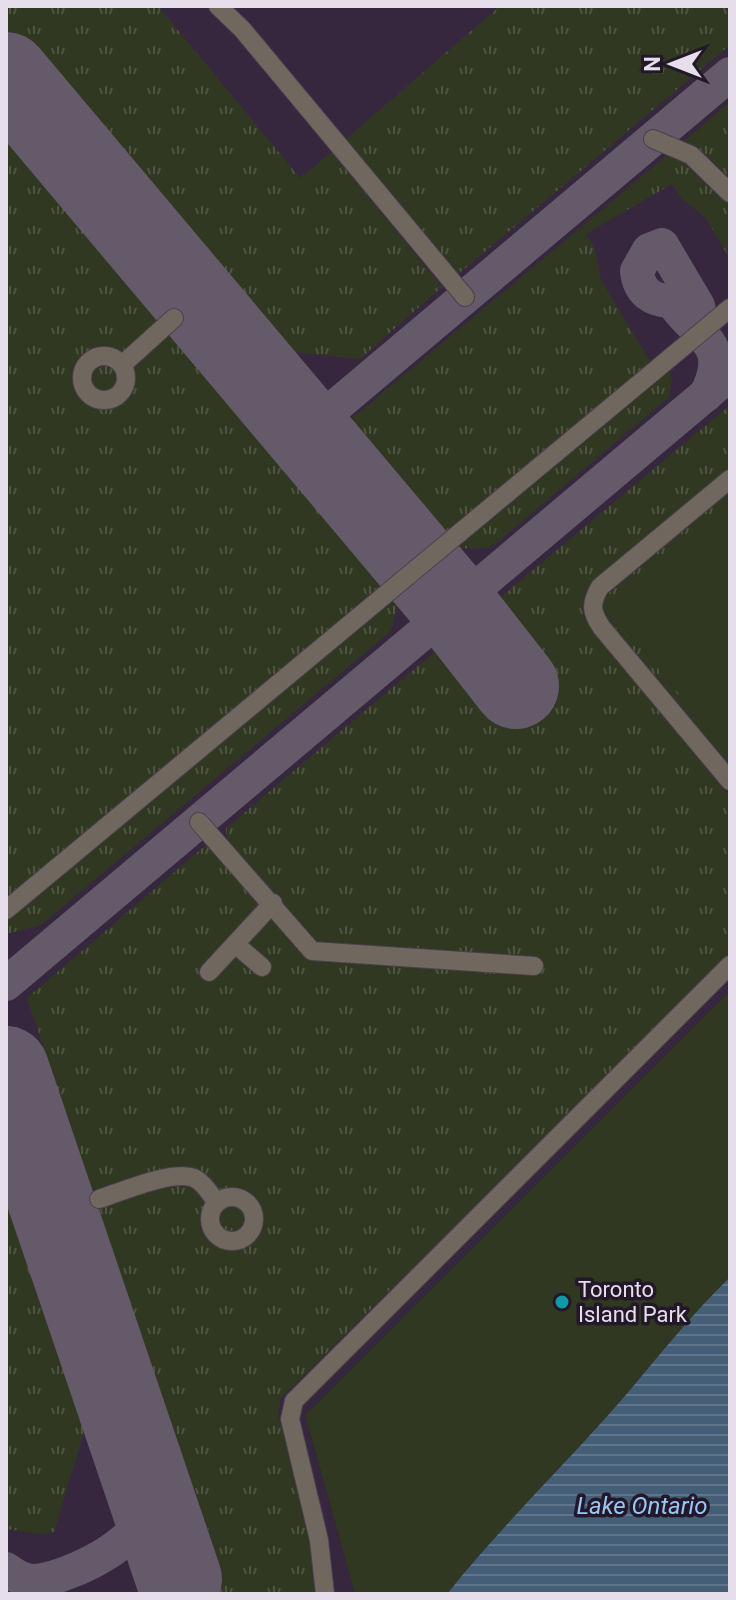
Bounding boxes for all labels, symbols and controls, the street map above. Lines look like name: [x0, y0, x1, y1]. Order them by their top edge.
north arrow: [632, 24, 712, 104]
text: N: [640, 56, 665, 72]
place label: Toronto Island Park: [578, 1277, 688, 1327]
marker: Toronto Island Park: [553, 1293, 571, 1311]
water label: Lake Ontario: [577, 1492, 708, 1520]

